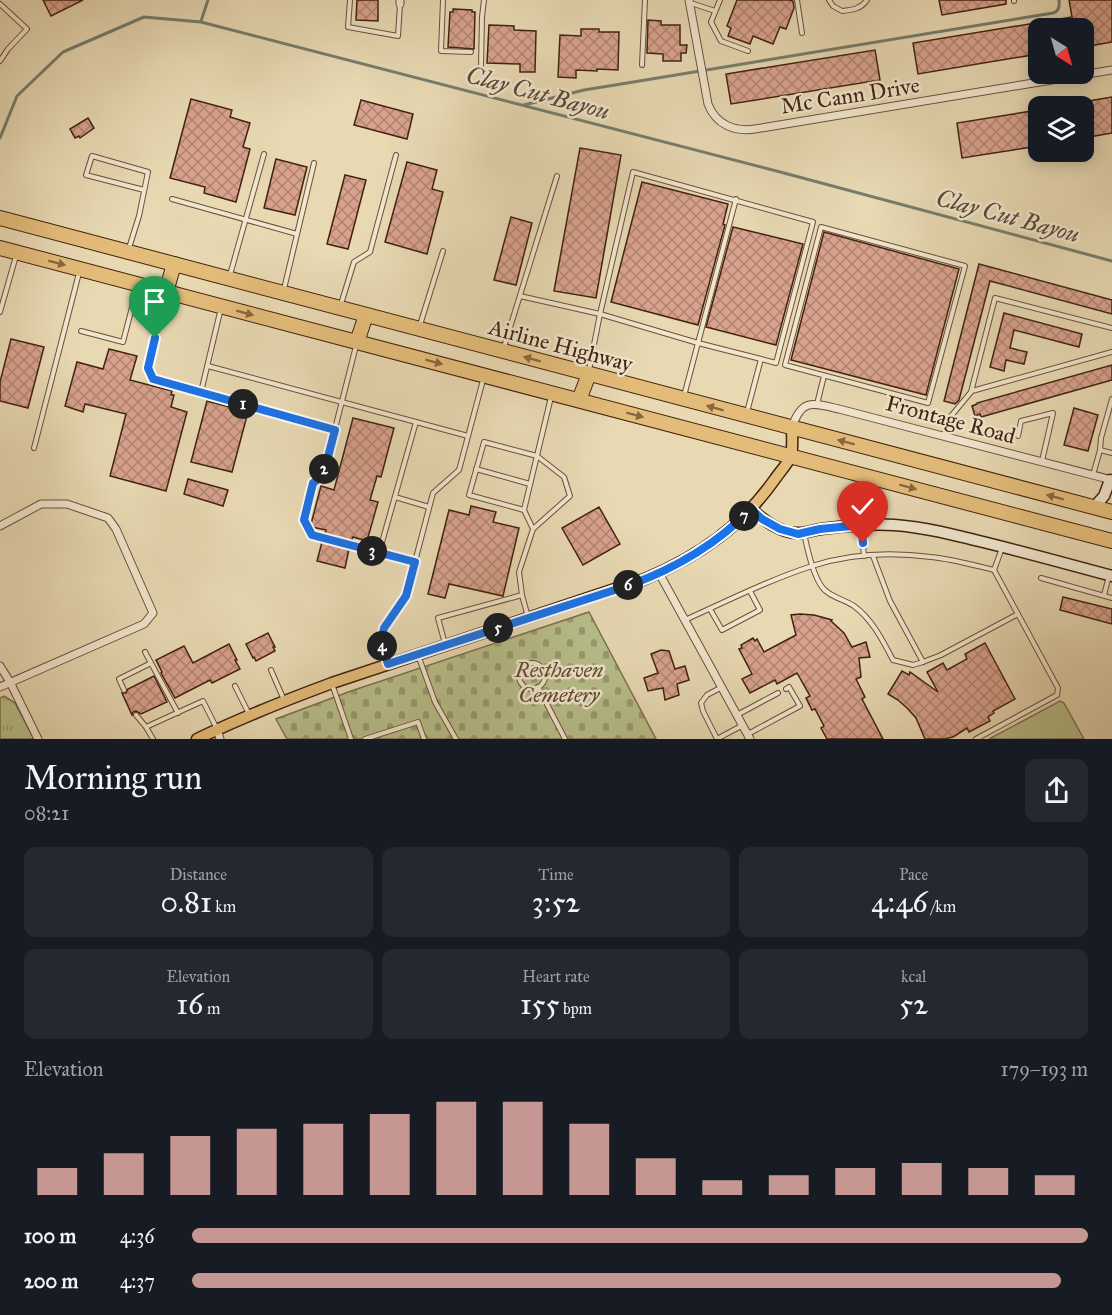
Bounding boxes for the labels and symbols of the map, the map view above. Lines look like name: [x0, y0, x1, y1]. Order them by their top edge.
north arrow: [1028, 18, 1094, 84]
water label: Clay Cut Bayou: [463, 59, 613, 127]
street label: Mc Cann Drive: [779, 71, 921, 120]
water label: Clay Cut Bayou: [933, 182, 1083, 250]
one-way arrow: [48, 259, 66, 268]
pin: [129, 276, 180, 338]
one-way arrow: [236, 308, 254, 318]
street label: Airline Highway: [485, 313, 636, 378]
one-way arrow: [523, 354, 541, 363]
one-way arrow: [425, 358, 443, 367]
pin: 1: [228, 389, 258, 419]
street label: Frontage Road: [883, 389, 1019, 450]
one-way arrow: [706, 402, 724, 412]
one-way arrow: [626, 411, 644, 420]
one-way arrow: [837, 437, 856, 447]
pin: 2: [309, 454, 339, 484]
pin: [837, 481, 888, 543]
one-way arrow: [899, 483, 918, 493]
one-way arrow: [1046, 492, 1065, 502]
pin: 7: [729, 501, 759, 531]
pin: 3: [357, 536, 387, 566]
pin: 6: [613, 570, 643, 600]
pin: 5: [483, 613, 513, 643]
pin: 4: [367, 631, 397, 661]
park label: Resthaven Cemetery: [514, 656, 604, 708]

